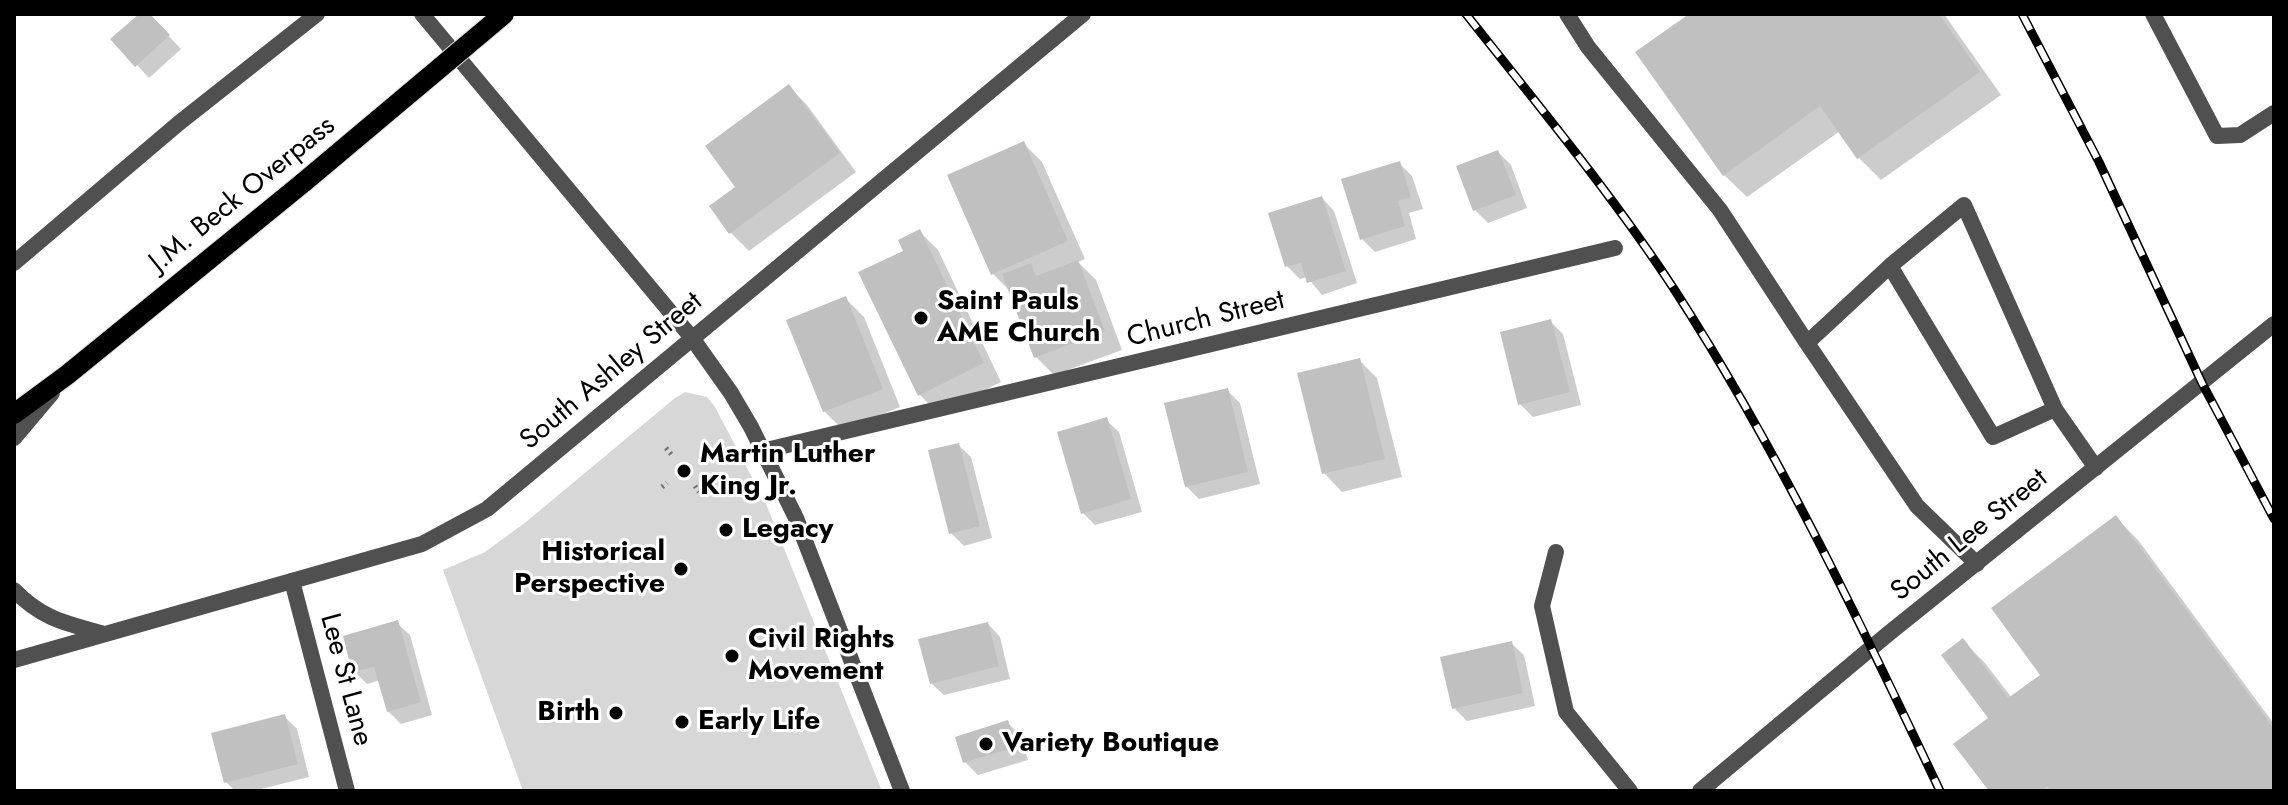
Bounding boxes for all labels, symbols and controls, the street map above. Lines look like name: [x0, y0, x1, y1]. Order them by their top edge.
street label: J.M. Beck Overpass: [143, 110, 343, 280]
street label: Church Street: [1124, 284, 1288, 356]
place label: Saint Pauls AME Church: [937, 285, 1100, 351]
street label: South Ashley Street: [514, 286, 710, 458]
marker: Saint Pauls AME Church: [912, 309, 930, 327]
place label: Martin Luther King Jr.: [700, 438, 875, 504]
marker: Martin Luther King Jr.: [675, 462, 693, 480]
street label: South Lee Street: [1885, 463, 2055, 609]
place label: Legacy: [742, 513, 833, 547]
marker: Legacy: [717, 521, 735, 539]
place label: Historical Perspective: [514, 536, 665, 602]
marker: Historical Perspective: [672, 560, 690, 578]
street label: Lee St Lane: [311, 610, 379, 750]
place label: Civil Rights Movement: [748, 623, 894, 689]
marker: Civil Rights Movement: [723, 647, 741, 665]
place label: Birth: [537, 696, 600, 730]
marker: Birth: [607, 704, 625, 722]
place label: Early Life: [698, 705, 820, 739]
marker: Early Life: [673, 713, 691, 731]
place label: Variety Boutique: [1002, 727, 1219, 761]
marker: Variety Boutique: [977, 735, 995, 753]

